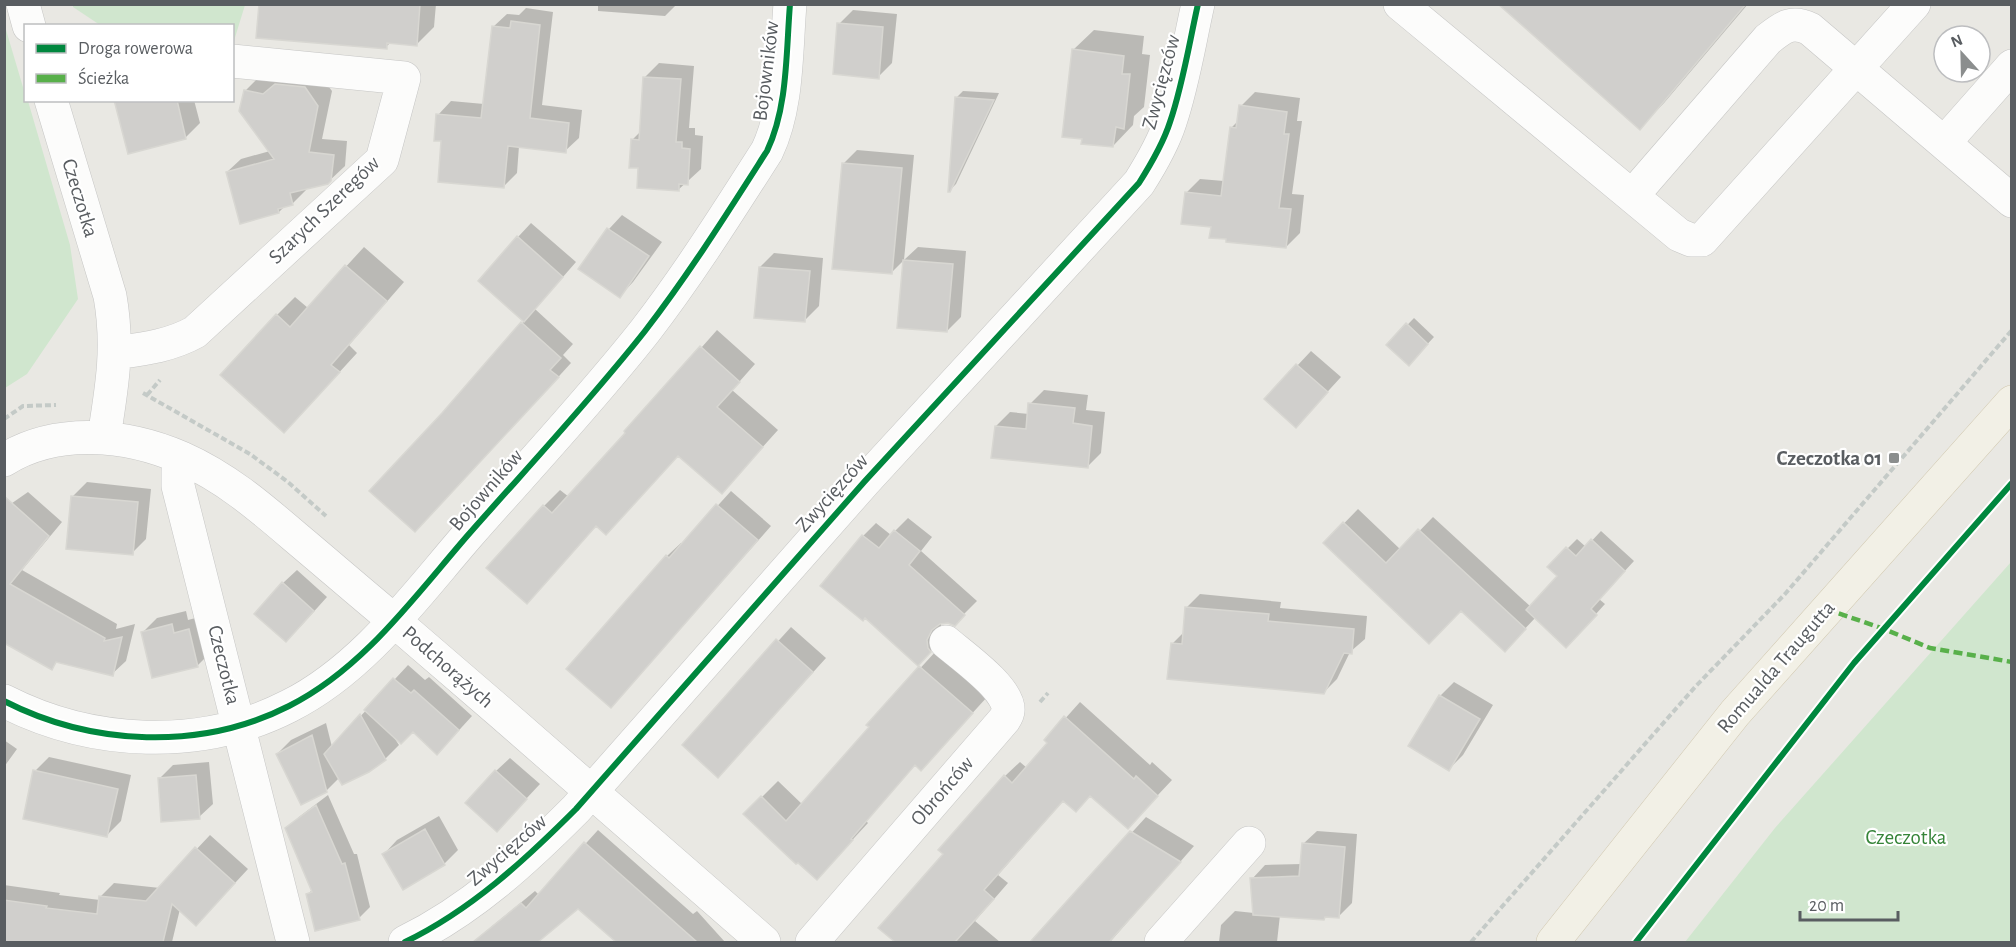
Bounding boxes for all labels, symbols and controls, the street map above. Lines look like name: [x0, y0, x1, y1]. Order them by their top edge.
street label: Bojowników: [749, 20, 783, 122]
legend: [24, 24, 234, 102]
north arrow: [1932, 24, 1992, 84]
street label: Zwycięzców: [1138, 32, 1184, 132]
text: N: [1949, 32, 1965, 51]
text: Droga rowerowa: [78, 40, 193, 58]
text: Ścieżka: [78, 67, 129, 88]
street label: Szarych Szeregów: [265, 152, 383, 268]
street label: Czeczotka: [58, 156, 102, 240]
street label: Bojowników: [445, 445, 527, 535]
place label: Czeczotka 01: [1777, 448, 1882, 469]
street label: Zwycięzców: [792, 450, 872, 536]
marker: Czeczotka 01: [1887, 451, 1901, 465]
street label: Romualda Traugutta: [1713, 597, 1839, 737]
street label: Podchorążych: [398, 622, 498, 712]
street label: Czeczotka: [204, 623, 244, 707]
street label: Obrońców: [907, 752, 977, 830]
street label: Zwycięzców: [464, 810, 550, 890]
park label: Czeczotka: [1866, 827, 1947, 848]
scale bar: [1800, 884, 1898, 922]
text: 20 m: [1809, 897, 1844, 915]

